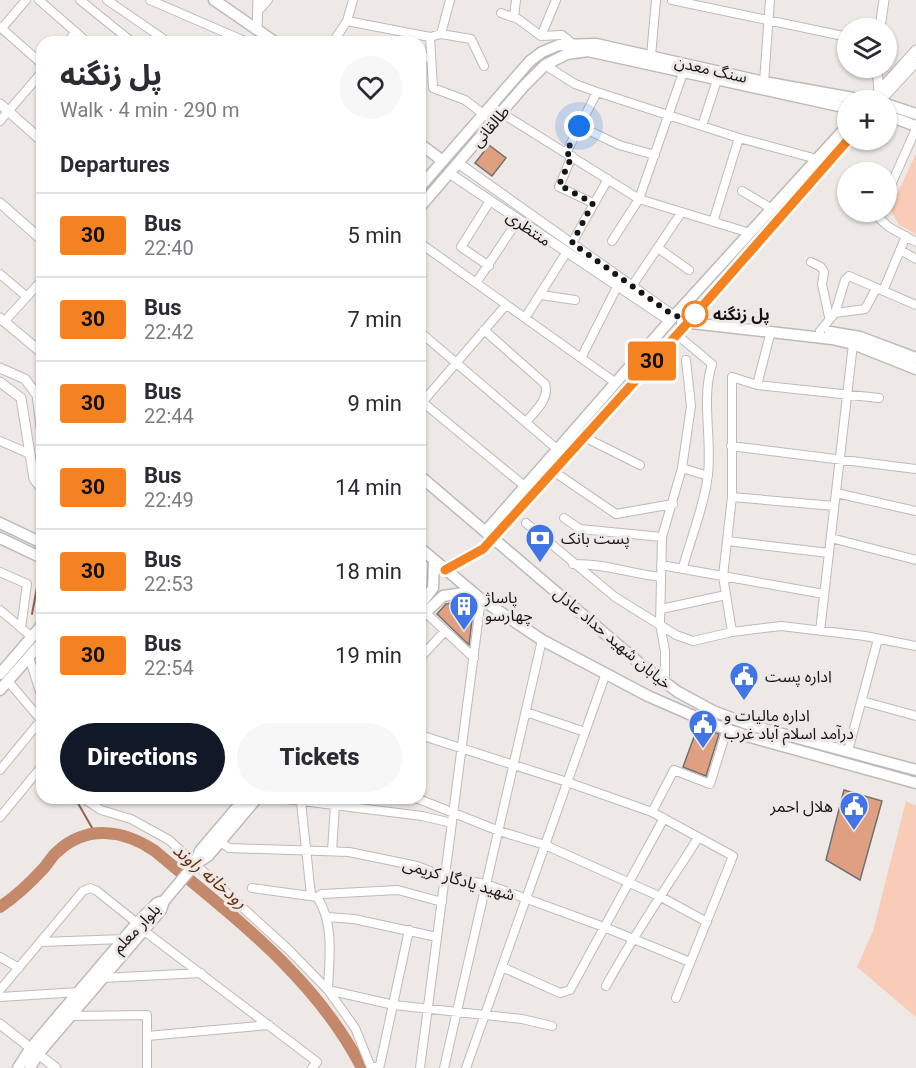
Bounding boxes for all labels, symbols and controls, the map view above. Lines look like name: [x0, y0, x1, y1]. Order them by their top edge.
map controls: [837, 18, 897, 222]
button: layers: [837, 18, 897, 78]
street label: سنگ معدن: [673, 52, 749, 87]
button: heart: [339, 56, 402, 119]
text: پل زنگنه: [60, 59, 162, 92]
button: +: [837, 90, 897, 150]
text: Walk · 4 min · 290 m: [60, 98, 239, 122]
street label: طالقانی: [467, 102, 513, 151]
your location: [564, 111, 594, 141]
text: Departures: [60, 152, 170, 177]
button: −: [837, 162, 897, 222]
street label: منتظری: [503, 207, 555, 250]
text: Bus: [144, 211, 182, 236]
text: 30: [81, 223, 105, 247]
text: 5 min: [347, 223, 402, 248]
text: 22:40: [144, 236, 194, 260]
text: Bus: [144, 295, 182, 320]
marker: پل زنگنه: [682, 301, 708, 327]
place label: پل زنگنه: [713, 305, 770, 325]
text: 30: [81, 307, 105, 331]
text: 7 min: [347, 307, 402, 332]
text: 22:42: [144, 320, 194, 344]
line badge: 30: [625, 342, 679, 380]
text: 30: [640, 349, 664, 373]
text: Bus: [144, 379, 182, 404]
text: 30: [81, 391, 105, 415]
text: 9 min: [347, 391, 402, 416]
text: 22:44: [144, 404, 194, 428]
text: Bus: [144, 463, 182, 488]
text: 30: [81, 475, 105, 499]
text: 14 min: [335, 475, 402, 500]
text: 22:49: [144, 488, 194, 512]
bank icon: پست بانک: [524, 522, 556, 564]
place label: پست بانک: [561, 529, 630, 549]
text: Bus: [144, 547, 182, 572]
text: 30: [81, 559, 105, 583]
text: 18 min: [335, 559, 402, 584]
text: 22:53: [144, 572, 194, 596]
street label: خیابان شهید حداد عادل: [549, 584, 675, 694]
place label: پاساژ چهارسو: [484, 588, 533, 626]
building icon: پاساژ چهارسو: [448, 590, 480, 632]
text: Bus: [144, 631, 182, 656]
text: 30: [81, 643, 105, 667]
text: 19 min: [335, 643, 402, 668]
text: 22:54: [144, 656, 194, 680]
public building icon: اداره پست: [728, 660, 760, 702]
place label: اداره پست: [765, 667, 832, 687]
place label: اداره مالیات و درآمد اسلام آباد غرب: [724, 706, 854, 746]
public building icon: اداره مالیات و درآمد اسلام آباد غرب: [687, 708, 719, 750]
button: Directions: [60, 723, 225, 792]
button: Tickets: [237, 723, 402, 792]
public building icon: هلال احمر: [838, 790, 870, 832]
place label: هلال احمر: [769, 797, 833, 817]
water label: رودخانه راوند: [168, 839, 252, 914]
street label: شهید یادگار کریمی: [401, 854, 517, 905]
street label: بلوار معلم: [108, 900, 166, 959]

